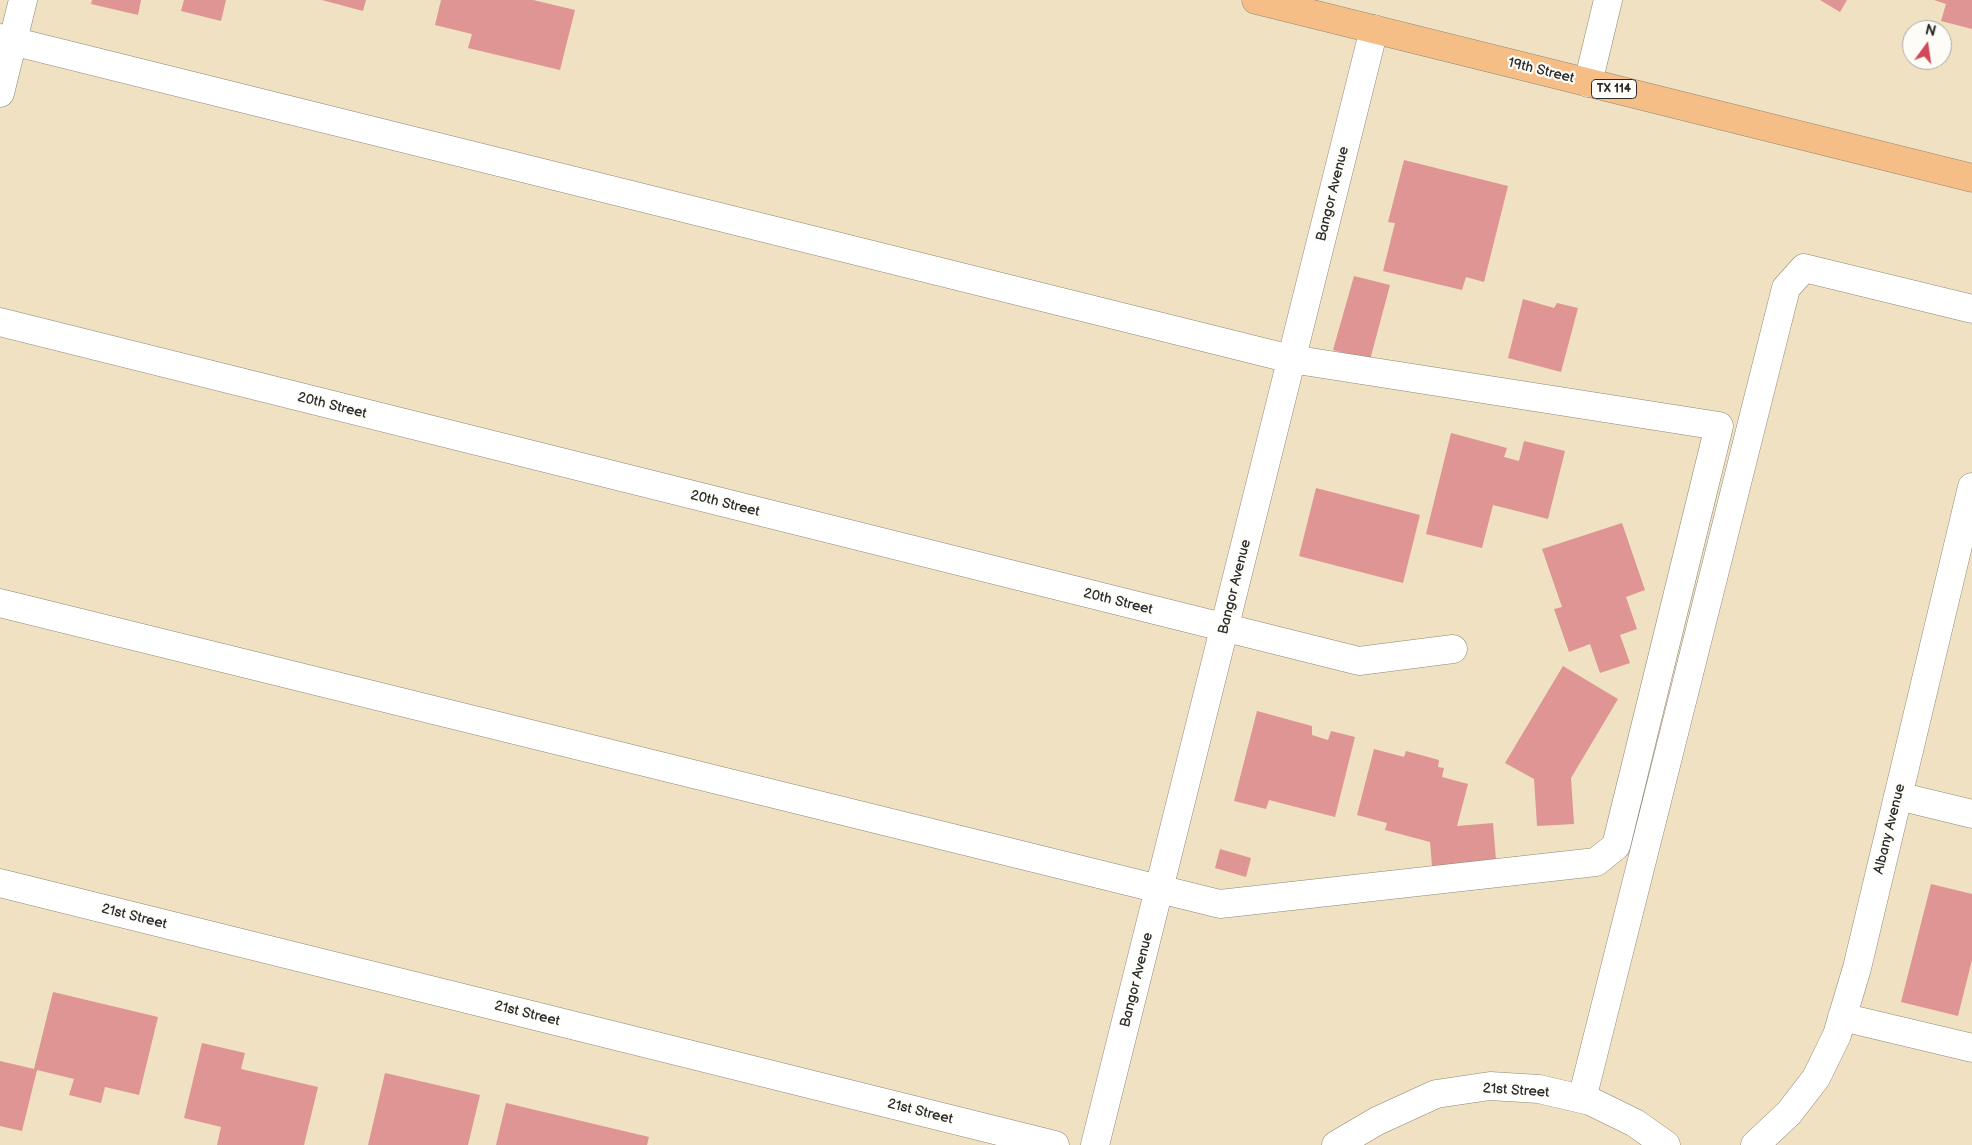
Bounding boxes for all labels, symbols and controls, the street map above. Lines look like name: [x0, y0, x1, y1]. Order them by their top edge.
north arrow: [1902, 20, 1952, 70]
text: N: [1923, 21, 1938, 40]
street label: 19th Street: [1506, 55, 1576, 87]
road number: TX 114: [1592, 80, 1636, 98]
street label: Bangor Avenue: [1313, 145, 1353, 243]
street label: 20th Street: [296, 389, 368, 423]
street label: 20th Street: [689, 487, 761, 521]
street label: Bangor Avenue: [1215, 538, 1255, 636]
street label: 20th Street: [1082, 585, 1154, 619]
street label: Albany Avenue: [1871, 782, 1909, 876]
street label: 21st Street: [100, 901, 168, 933]
street label: Bangor Avenue: [1117, 931, 1157, 1029]
street label: 21st Street: [493, 998, 561, 1030]
street label: 21st Street: [1482, 1080, 1550, 1102]
street label: 21st Street: [886, 1096, 954, 1128]

